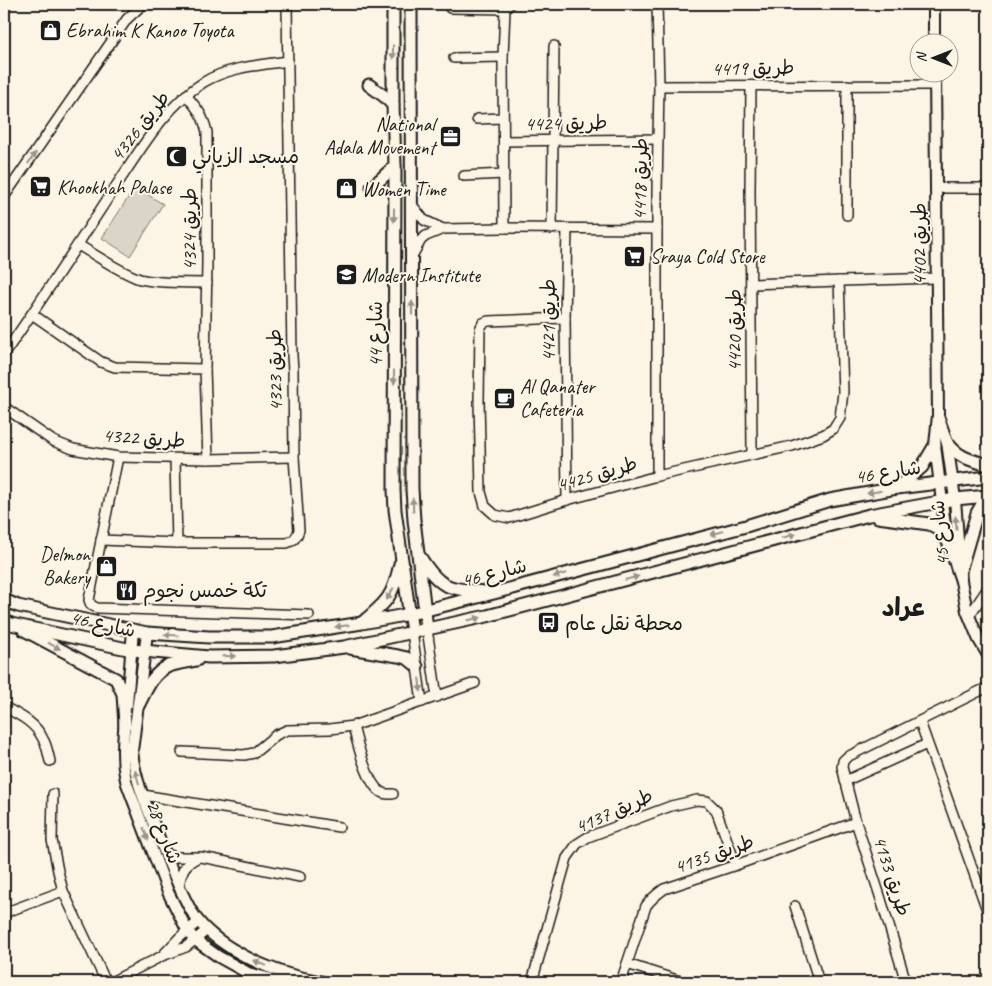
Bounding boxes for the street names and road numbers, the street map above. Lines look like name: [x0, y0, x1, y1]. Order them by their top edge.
street label: طريق 4419: [711, 55, 795, 81]
street label: طريق 4326: [105, 86, 175, 166]
street label: طريق 4424: [524, 110, 608, 136]
street label: طريق 4418: [627, 137, 653, 221]
street label: طريق 4324: [177, 188, 202, 270]
street label: طريق 4402: [907, 203, 932, 285]
street label: طريق 4421: [536, 279, 561, 361]
street label: طريق 4420: [722, 289, 747, 371]
street label: شارع 44: [363, 301, 389, 367]
street label: طريق 4323: [262, 328, 288, 412]
street label: طريق 4322: [102, 423, 186, 453]
street label: طريق 4425: [554, 451, 640, 497]
street label: شارع 46: [853, 454, 923, 491]
street label: شارع 45: [925, 499, 956, 567]
street label: شارع 46: [459, 553, 529, 594]
street label: شارع 46: [68, 605, 138, 644]
street label: طريق 4137: [571, 783, 657, 839]
street label: شارع 28: [140, 797, 188, 868]
street label: طريق 4135: [671, 829, 757, 879]
street label: طريق 4133: [867, 833, 917, 919]

